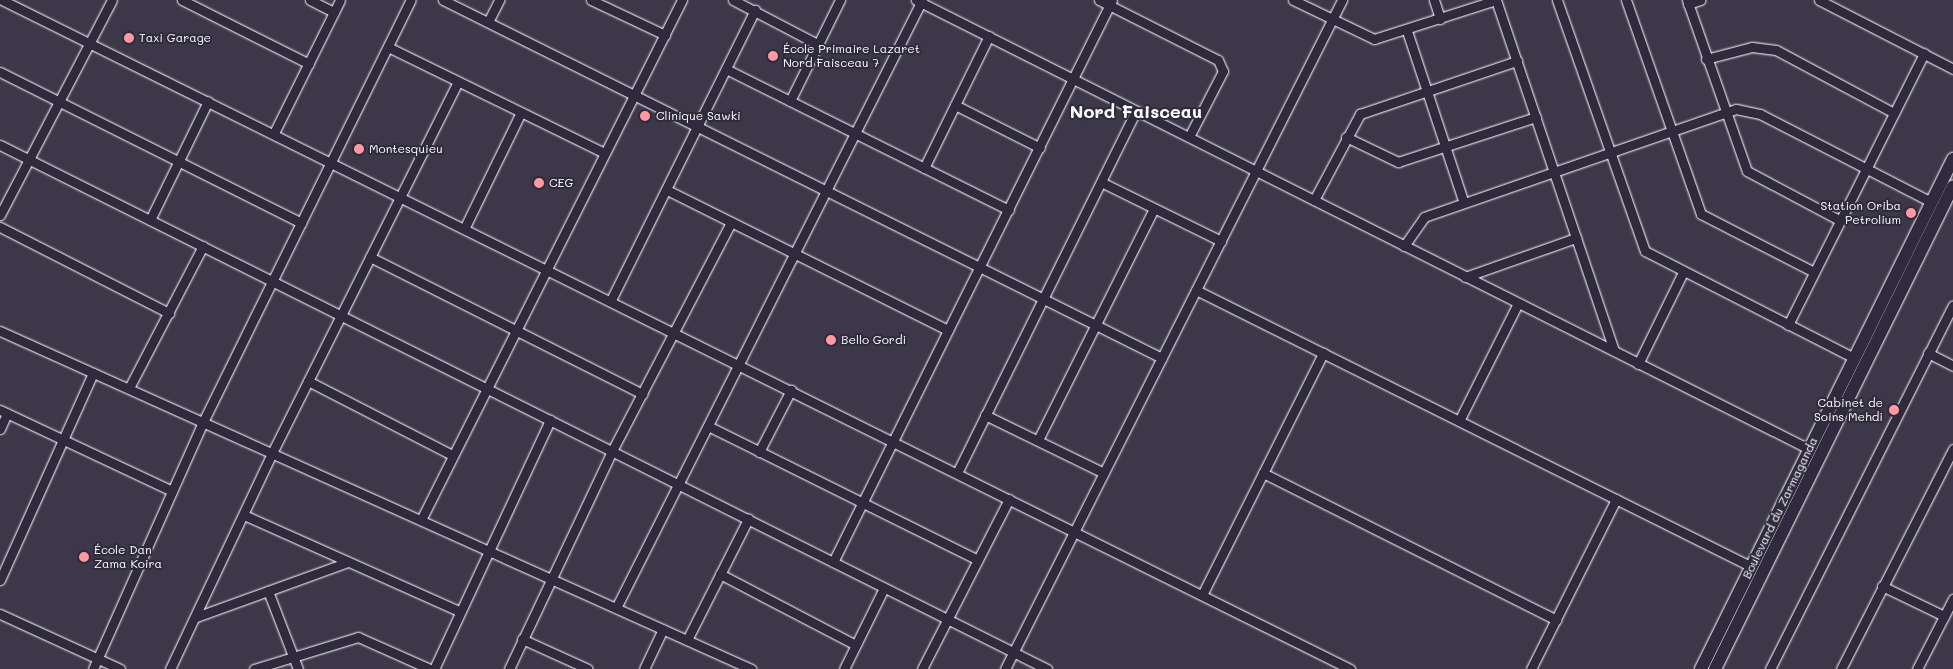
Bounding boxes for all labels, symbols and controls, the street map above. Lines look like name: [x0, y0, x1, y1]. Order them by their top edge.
place label: Taxi Garage: [139, 31, 211, 45]
marker: Taxi Garage: [123, 32, 135, 44]
place label: École Primaire Lazaret Nord Faisceau 7: [783, 42, 920, 70]
marker: École Primaire Lazaret Nord Faisceau 7: [767, 50, 779, 62]
district label: Nord Faisceau: [1070, 100, 1202, 122]
marker: Clinique Sawki: [638, 109, 652, 123]
place label: Clinique Sawki: [656, 109, 741, 123]
place label: Montesquieu: [369, 142, 443, 156]
marker: Montesquieu: [353, 143, 365, 155]
place label: CEG: [549, 176, 573, 190]
marker: CEG: [533, 177, 545, 189]
place label: Station Oriba Petrolium: [1821, 199, 1901, 227]
marker: Station Oriba Petrolium: [1905, 207, 1917, 219]
place label: Bello Gordi: [841, 333, 906, 347]
marker: Bello Gordi: [825, 334, 837, 346]
place label: Cabinet de Soins Mehdi: [1814, 396, 1883, 424]
marker: Cabinet de Soins Mehdi: [1887, 403, 1901, 417]
street label: Boulevard du Zarmaganda: [1739, 435, 1821, 581]
place label: École Dan Zama Koira: [94, 543, 162, 571]
marker: École Dan Zama Koira: [78, 551, 90, 563]

